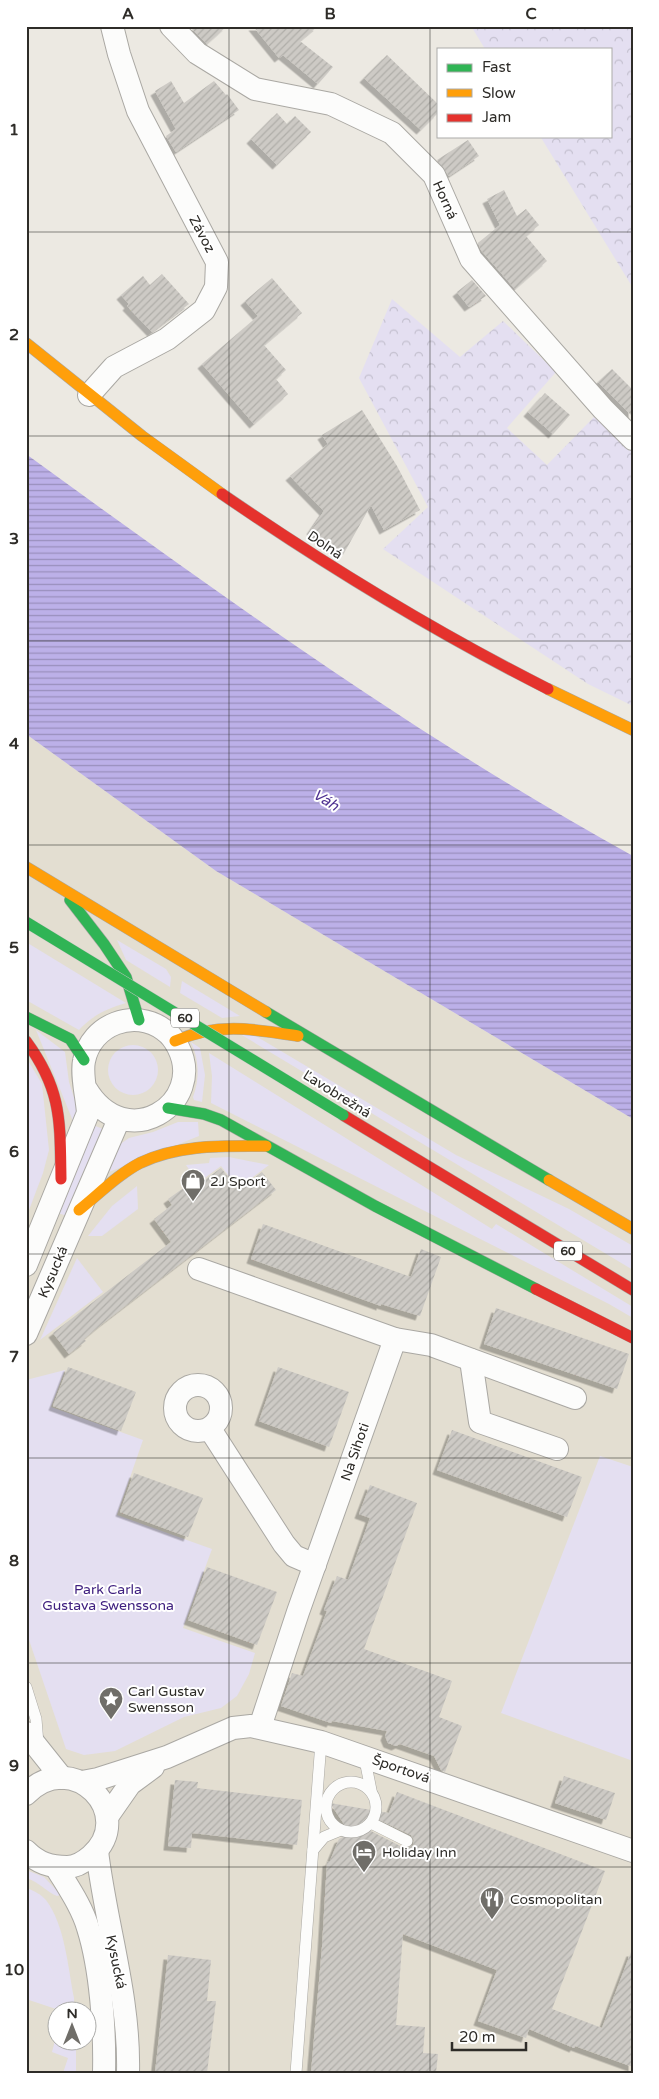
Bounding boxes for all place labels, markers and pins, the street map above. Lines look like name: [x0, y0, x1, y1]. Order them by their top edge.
shop icon: 2J Sport: [180, 1168, 206, 1202]
place label: 2J Sport: [210, 1173, 266, 1190]
place label: Carl Gustav Swensson: [128, 1683, 205, 1716]
place icon: Carl Gustav Swensson: [98, 1686, 124, 1720]
hotel icon: Holiday Inn: [351, 1839, 377, 1873]
place label: Holiday Inn: [382, 1844, 457, 1861]
restaurant icon: Cosmopolitan: [479, 1886, 505, 1920]
place label: Cosmopolitan: [510, 1891, 602, 1908]

